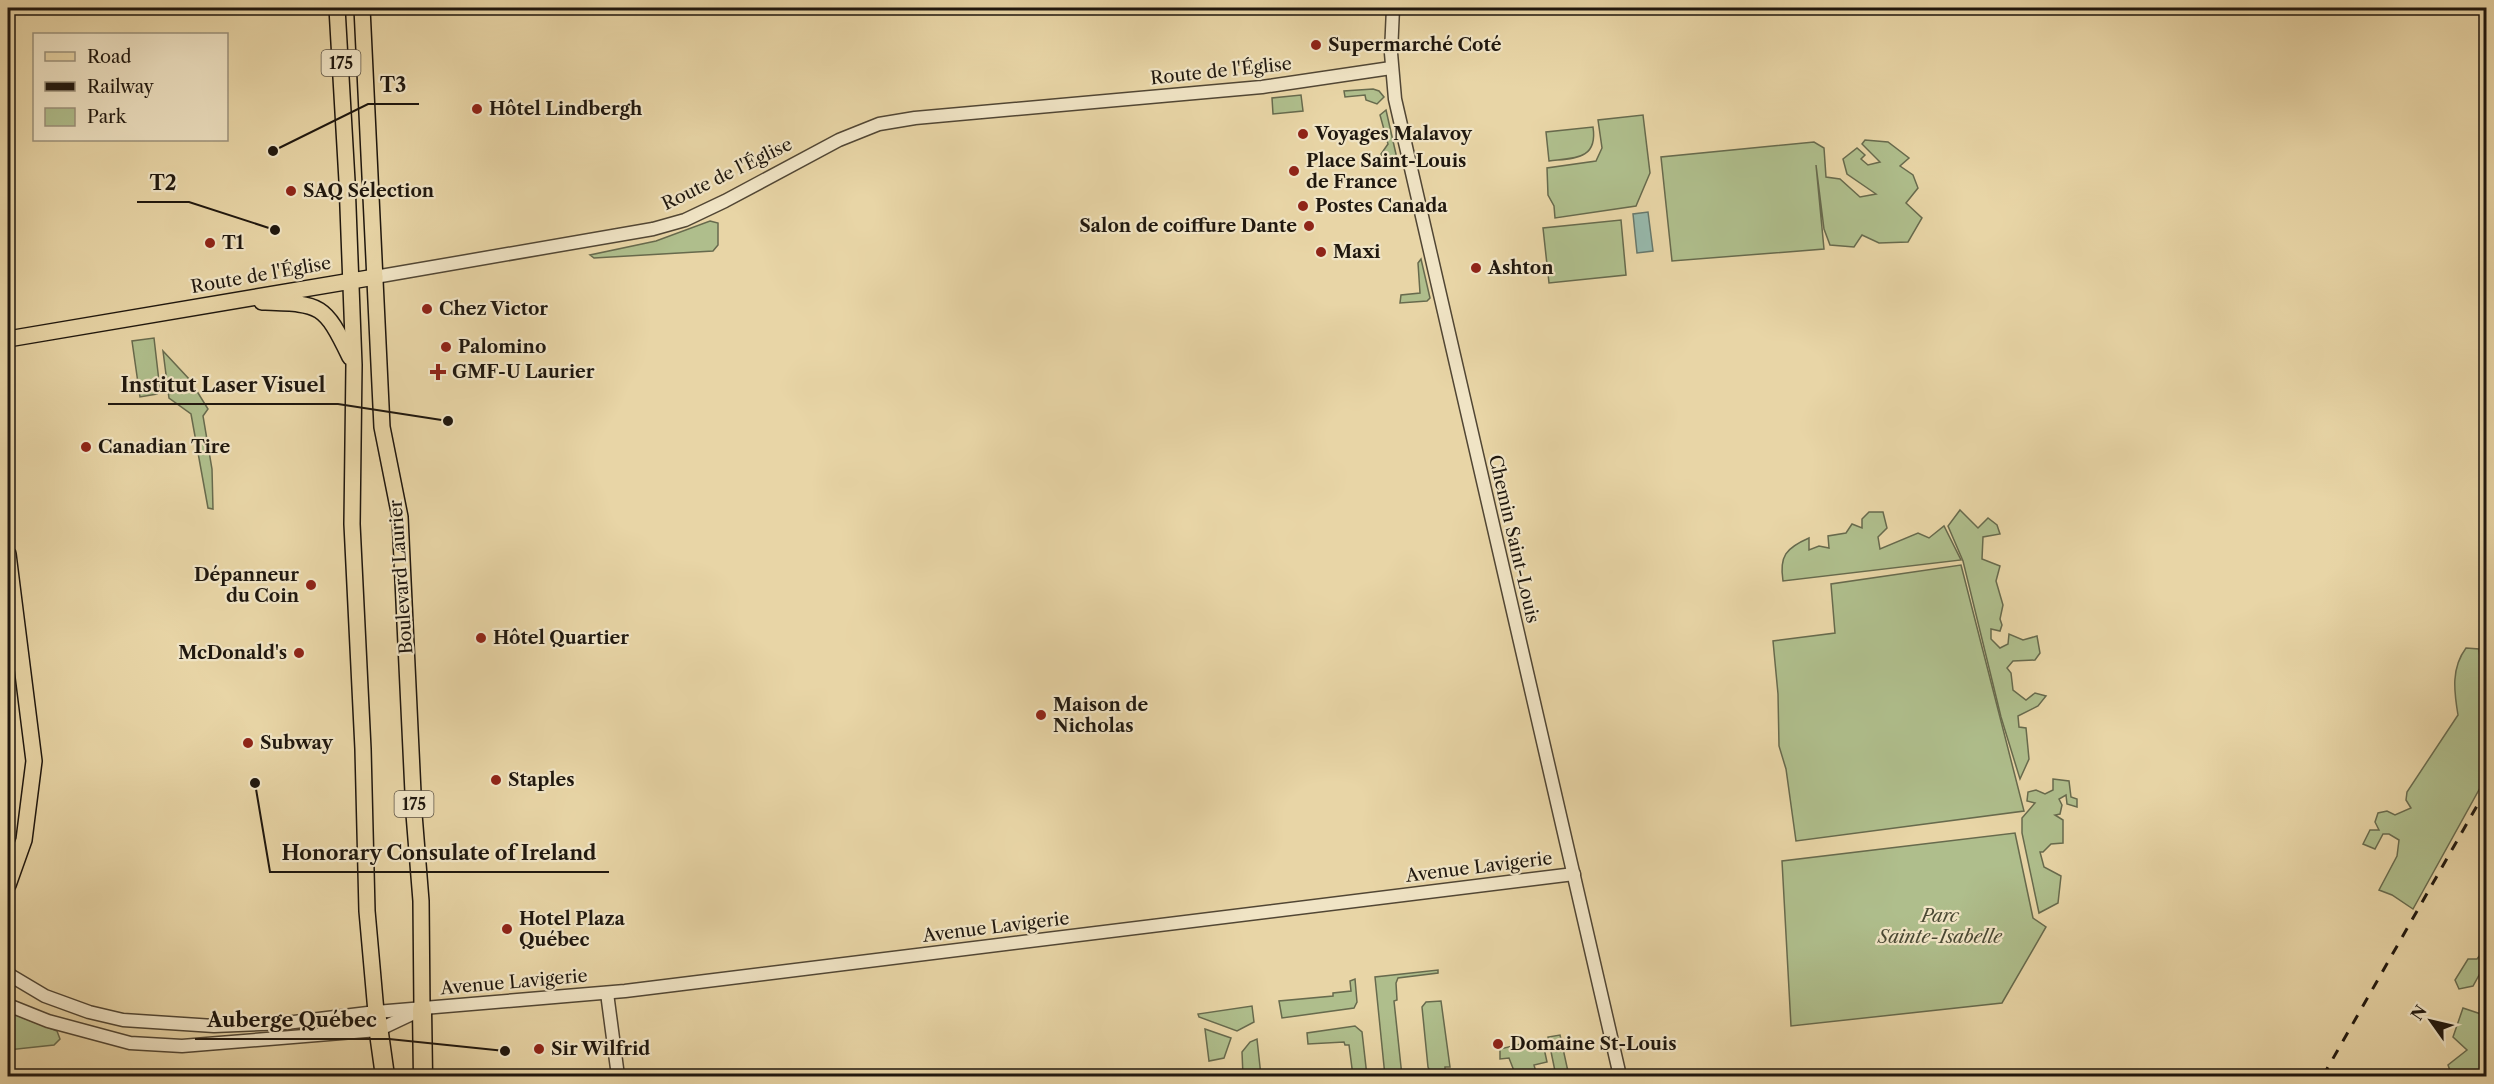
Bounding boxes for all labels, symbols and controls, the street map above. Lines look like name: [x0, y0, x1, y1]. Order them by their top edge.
legend: [33, 33, 228, 141]
place label: Supermarché Coté: [1328, 34, 1502, 56]
marker: Supermarché Coté: [1309, 38, 1323, 52]
text: Road: [87, 46, 132, 68]
road number: 175: [322, 50, 360, 76]
street label: Route de l'Église: [1149, 52, 1293, 89]
callout: T3: [368, 66, 419, 104]
text: T3: [380, 73, 406, 97]
text: Railway: [87, 76, 155, 98]
place label: Hôtel Lindbergh: [489, 98, 643, 120]
marker: Hôtel Lindbergh: [470, 102, 484, 116]
text: Park: [87, 106, 128, 128]
place label: Voyages Malavoy: [1314, 123, 1473, 145]
marker: Voyages Malavoy: [1296, 127, 1310, 141]
street label: Route de l'Église: [658, 132, 796, 215]
place label: Place Saint-Louis de France: [1306, 150, 1466, 193]
callout: T2: [137, 164, 189, 202]
marker: Place Saint-Louis de France: [1287, 164, 1301, 178]
text: T2: [149, 171, 177, 195]
place label: SAQ Sélection: [303, 180, 435, 202]
marker: SAQ Sélection: [284, 184, 298, 198]
place label: Postes Canada: [1315, 195, 1448, 217]
marker: Postes Canada: [1296, 199, 1310, 213]
place label: Salon de coiffure Dante: [1079, 215, 1297, 237]
marker: Salon de coiffure Dante: [1302, 219, 1316, 233]
place label: T1: [222, 232, 244, 254]
marker: T1: [203, 236, 217, 250]
place label: Maxi: [1333, 241, 1381, 263]
marker: Maxi: [1314, 245, 1328, 259]
street label: Route de l'Église: [189, 251, 333, 298]
place label: Ashton: [1487, 257, 1554, 279]
marker: Ashton: [1469, 261, 1483, 275]
place label: Chez Victor: [439, 298, 548, 320]
marker: Chez Victor: [420, 302, 434, 316]
place label: Palomino: [458, 336, 546, 358]
marker: Palomino: [439, 340, 453, 354]
place label: GMF-U Laurier: [452, 361, 595, 383]
marker: GMF-U Laurier: [429, 363, 447, 381]
callout: Institut Laser Visuel: [108, 366, 338, 404]
text: Institut Laser Visuel: [120, 373, 326, 397]
place label: Canadian Tire: [98, 436, 230, 458]
marker: Canadian Tire: [79, 440, 93, 454]
street label: Chemin Saint-Louis: [1484, 453, 1544, 625]
street label: Boulevard Laurier: [385, 499, 417, 655]
place label: Dépanneur du Coin: [194, 564, 300, 607]
marker: Dépanneur du Coin: [304, 578, 318, 592]
place label: Hôtel Quartier: [493, 627, 629, 649]
marker: Hôtel Quartier: [474, 631, 488, 645]
place label: McDonald's: [178, 642, 287, 664]
marker: McDonald's: [292, 646, 306, 660]
place label: Maison de Nicholas: [1053, 694, 1148, 737]
marker: Maison de Nicholas: [1034, 708, 1048, 722]
place label: Subway: [260, 732, 334, 754]
marker: Subway: [241, 736, 255, 750]
place label: Staples: [508, 769, 575, 791]
marker: Staples: [489, 773, 503, 787]
road number: 175: [394, 791, 434, 817]
callout: Honorary Consulate of Ireland: [270, 834, 609, 872]
text: Honorary Consulate of Ireland: [282, 841, 597, 865]
street label: Avenue Lavigerie: [1403, 847, 1554, 887]
park label: Parc Sainte-Isabelle: [1877, 905, 2003, 948]
street label: Avenue Lavigerie: [920, 907, 1071, 947]
place label: Hotel Plaza Québec: [519, 908, 626, 951]
marker: Hotel Plaza Québec: [500, 922, 514, 936]
street label: Avenue Lavigerie: [439, 965, 588, 999]
north arrow: [2401, 991, 2461, 1051]
callout: Auberge Québec: [195, 1001, 389, 1039]
text: N: [2406, 1001, 2431, 1024]
text: Auberge Québec: [206, 1008, 377, 1032]
place label: Domaine St-Louis: [1510, 1033, 1677, 1055]
marker: Domaine St-Louis: [1491, 1037, 1505, 1051]
place label: Sir Wilfrid: [551, 1038, 650, 1060]
marker: Sir Wilfrid: [532, 1042, 546, 1056]

